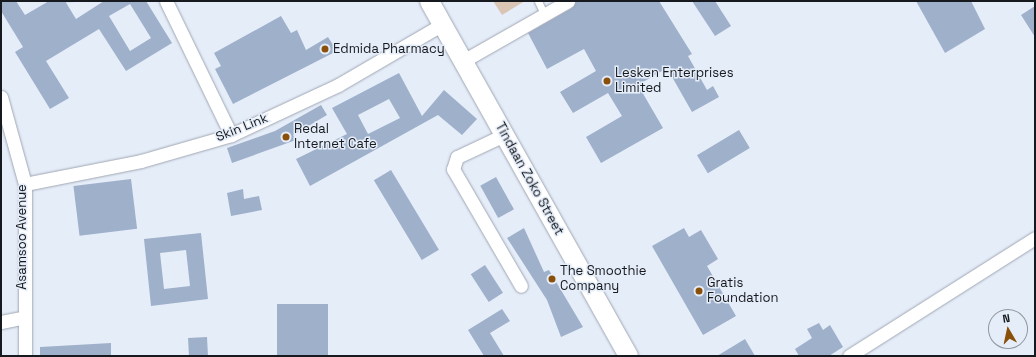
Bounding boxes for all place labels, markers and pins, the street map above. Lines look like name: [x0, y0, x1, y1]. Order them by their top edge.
place label: Edmida Pharmacy: [333, 41, 445, 57]
marker: Edmida Pharmacy: [320, 44, 330, 54]
place label: Lesken Enterprises Limited: [615, 66, 734, 97]
marker: Lesken Enterprises Limited: [602, 76, 612, 86]
place label: Redal Internet Cafe: [294, 122, 377, 153]
marker: Redal Internet Cafe: [281, 132, 291, 142]
place label: The Smoothie Company: [560, 264, 646, 295]
marker: The Smoothie Company: [547, 274, 557, 284]
place label: Gratis Foundation: [707, 276, 779, 307]
marker: Gratis Foundation: [694, 286, 704, 296]

